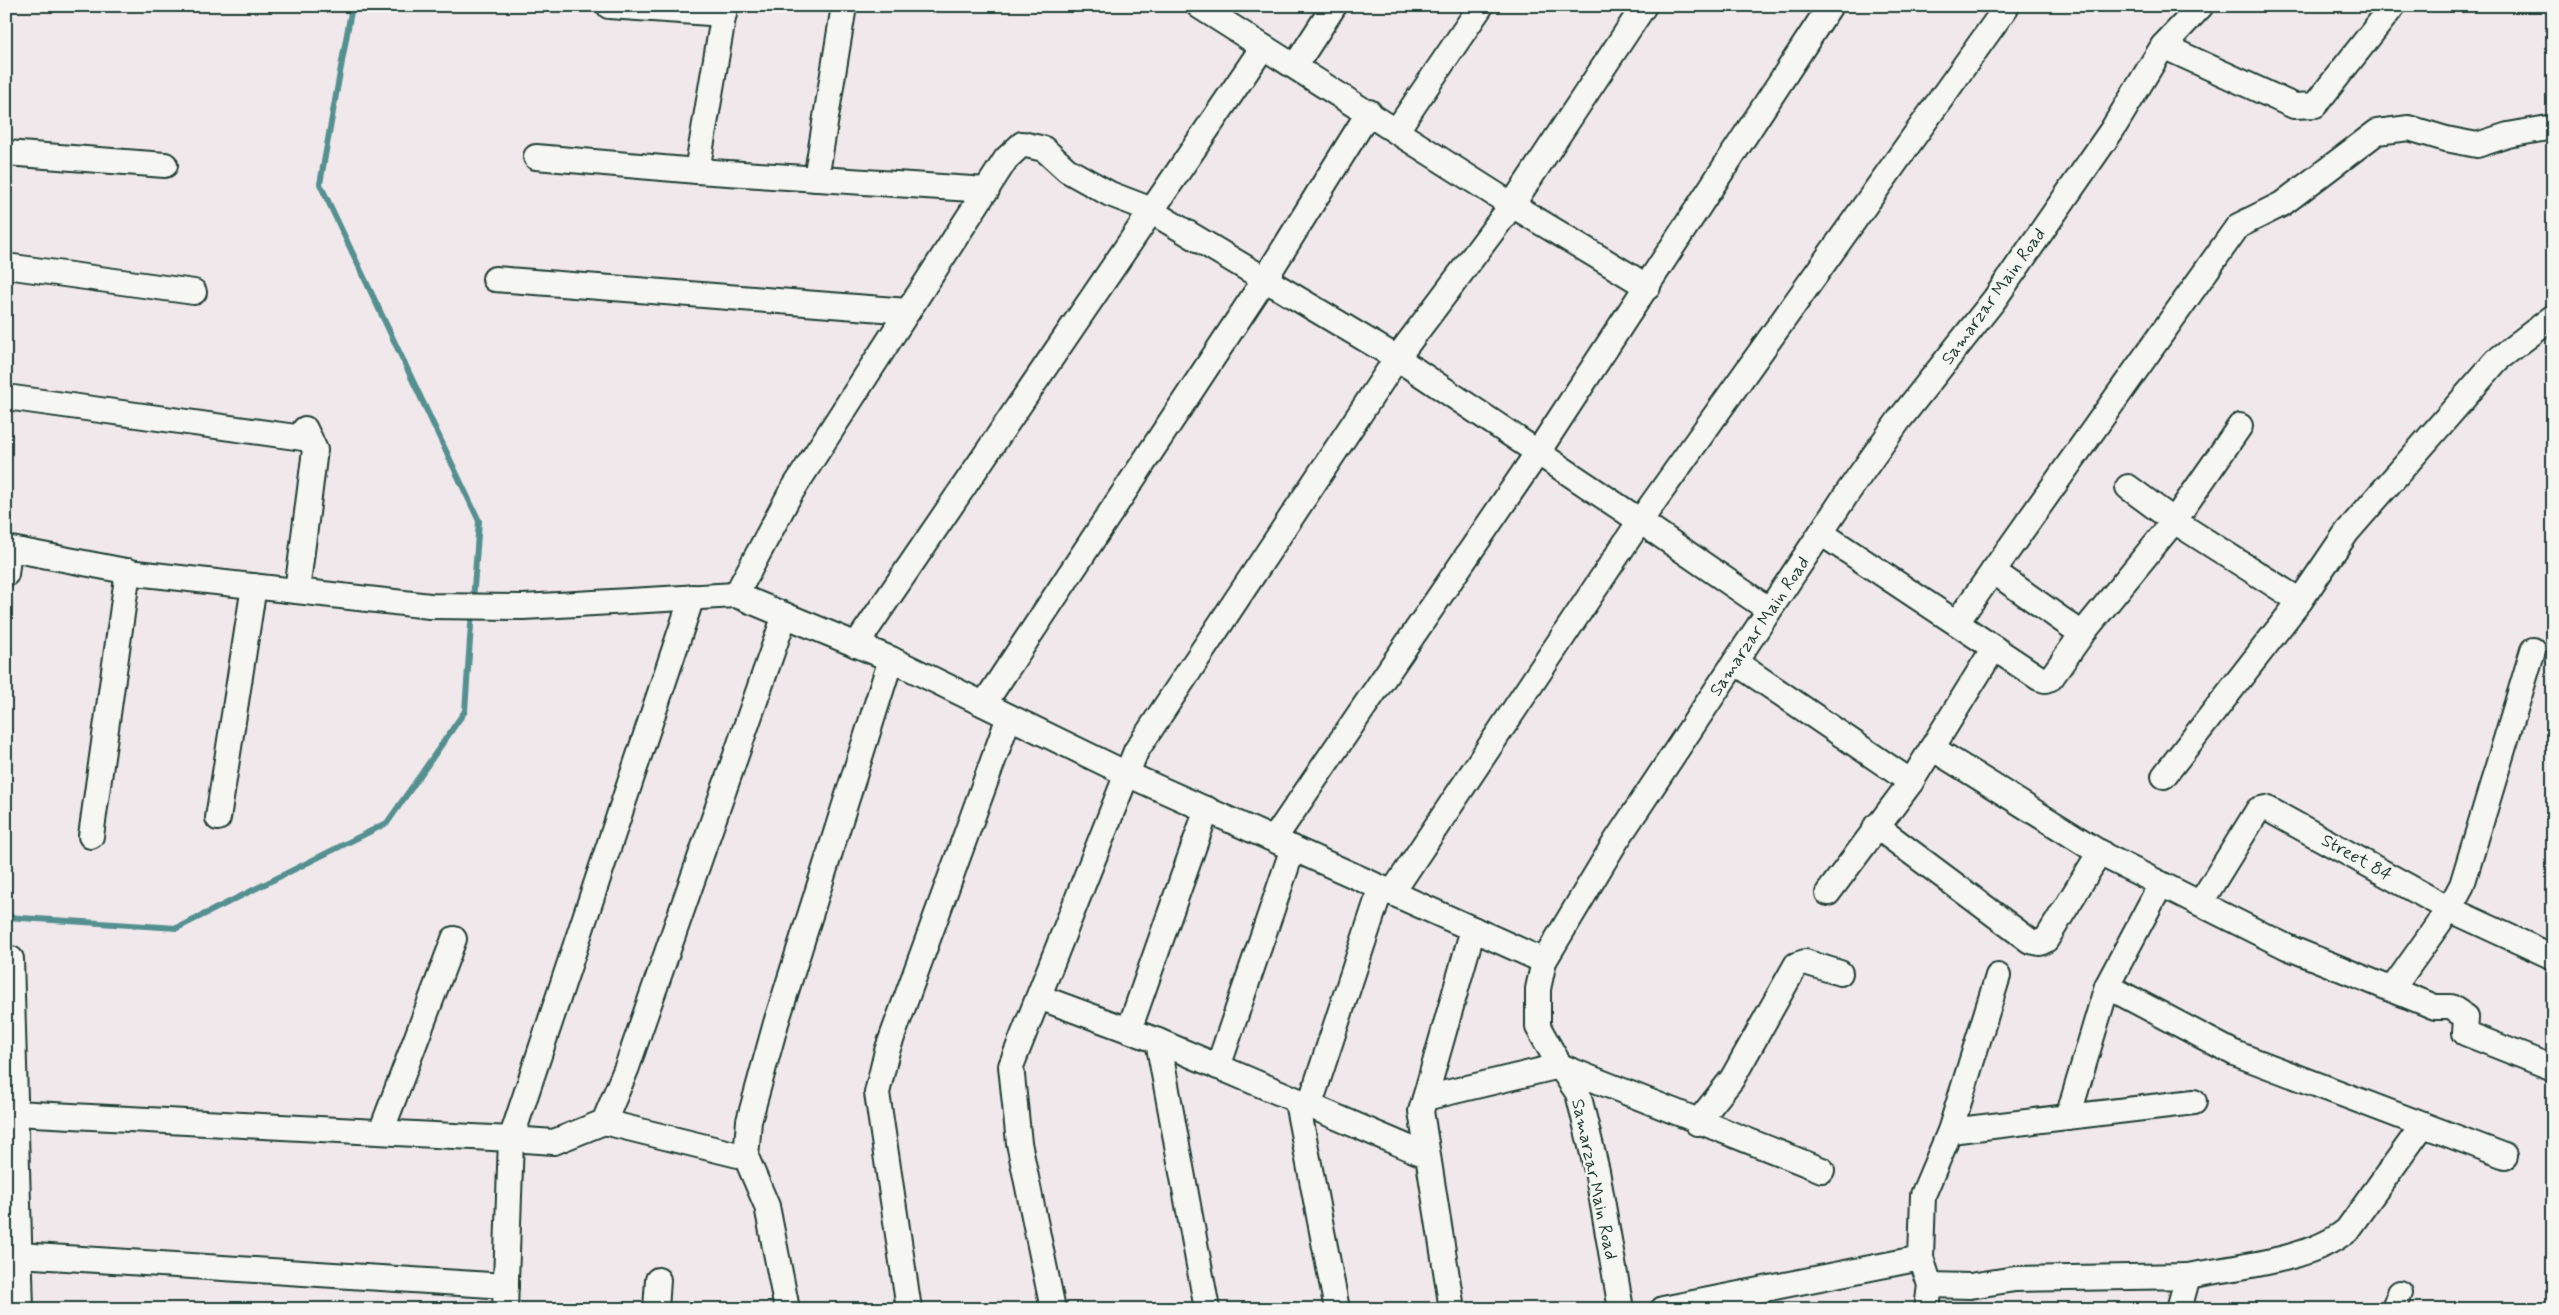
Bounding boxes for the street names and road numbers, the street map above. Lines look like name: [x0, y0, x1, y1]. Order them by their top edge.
street label: Samarzar Main Road: [1936, 223, 2052, 370]
street label: Samarzar Main Road: [1704, 552, 1816, 701]
street label: Street 84: [2317, 829, 2396, 887]
street label: Samarzar Main Road: [1565, 1097, 1623, 1262]

